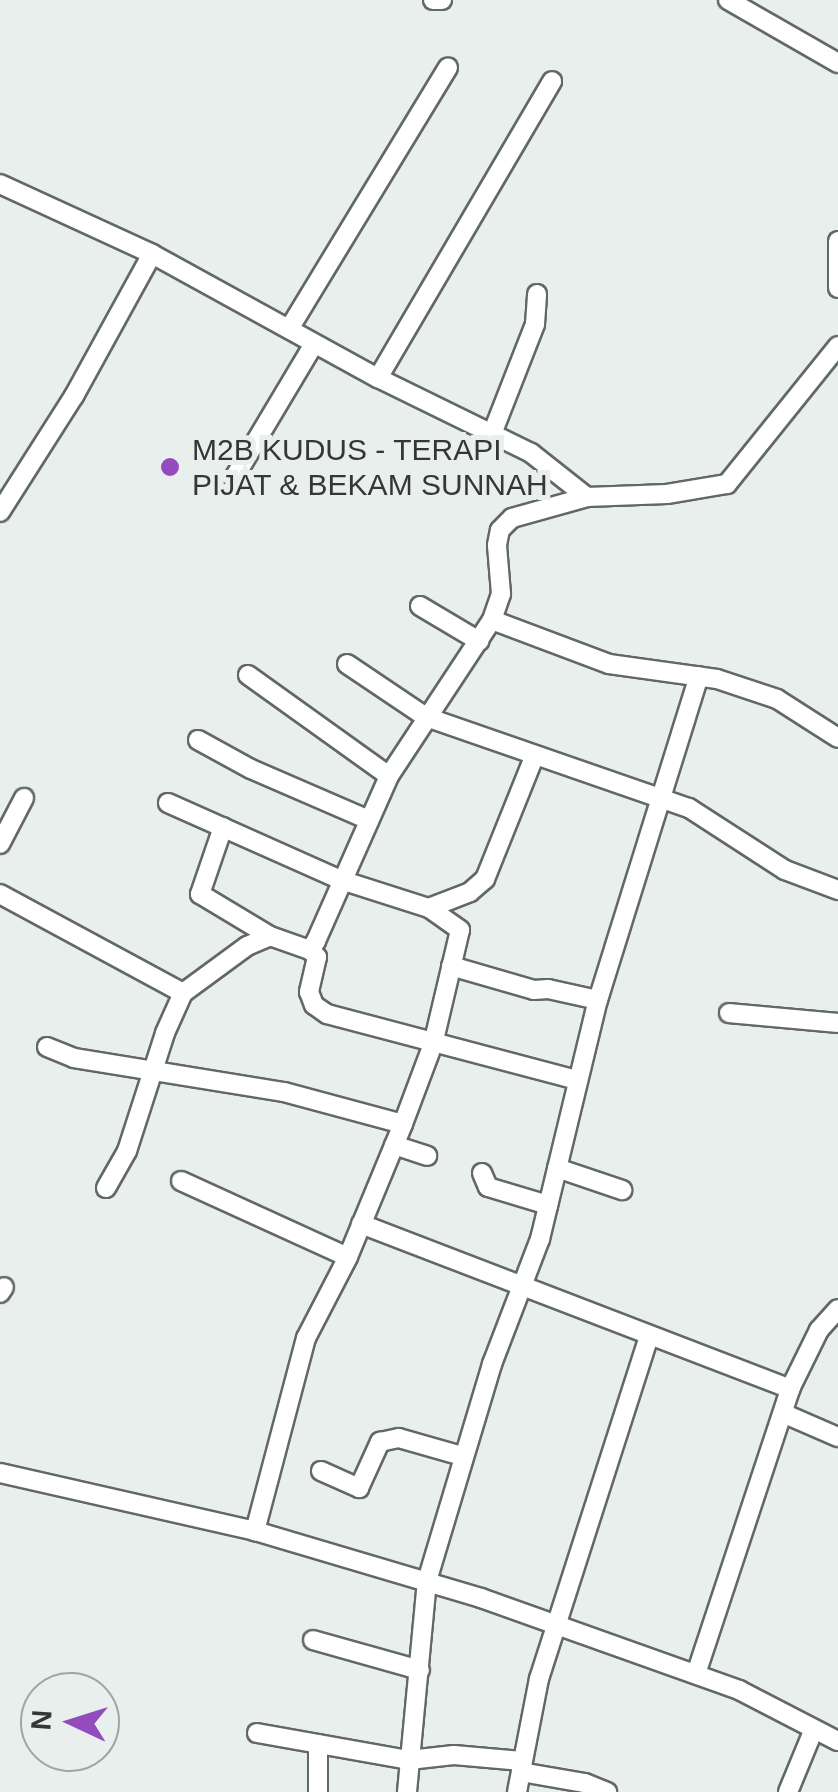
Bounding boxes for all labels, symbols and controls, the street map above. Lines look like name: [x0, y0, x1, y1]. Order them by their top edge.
place label: M2B KUDUS - TERAPI PIJAT & BEKAM SUNNAH: [192, 432, 548, 502]
marker: M2B KUDUS - TERAPI PIJAT & BEKAM SUNNAH: [157, 454, 183, 480]
north arrow: [20, 1672, 120, 1772]
text: N: [25, 1709, 58, 1731]

